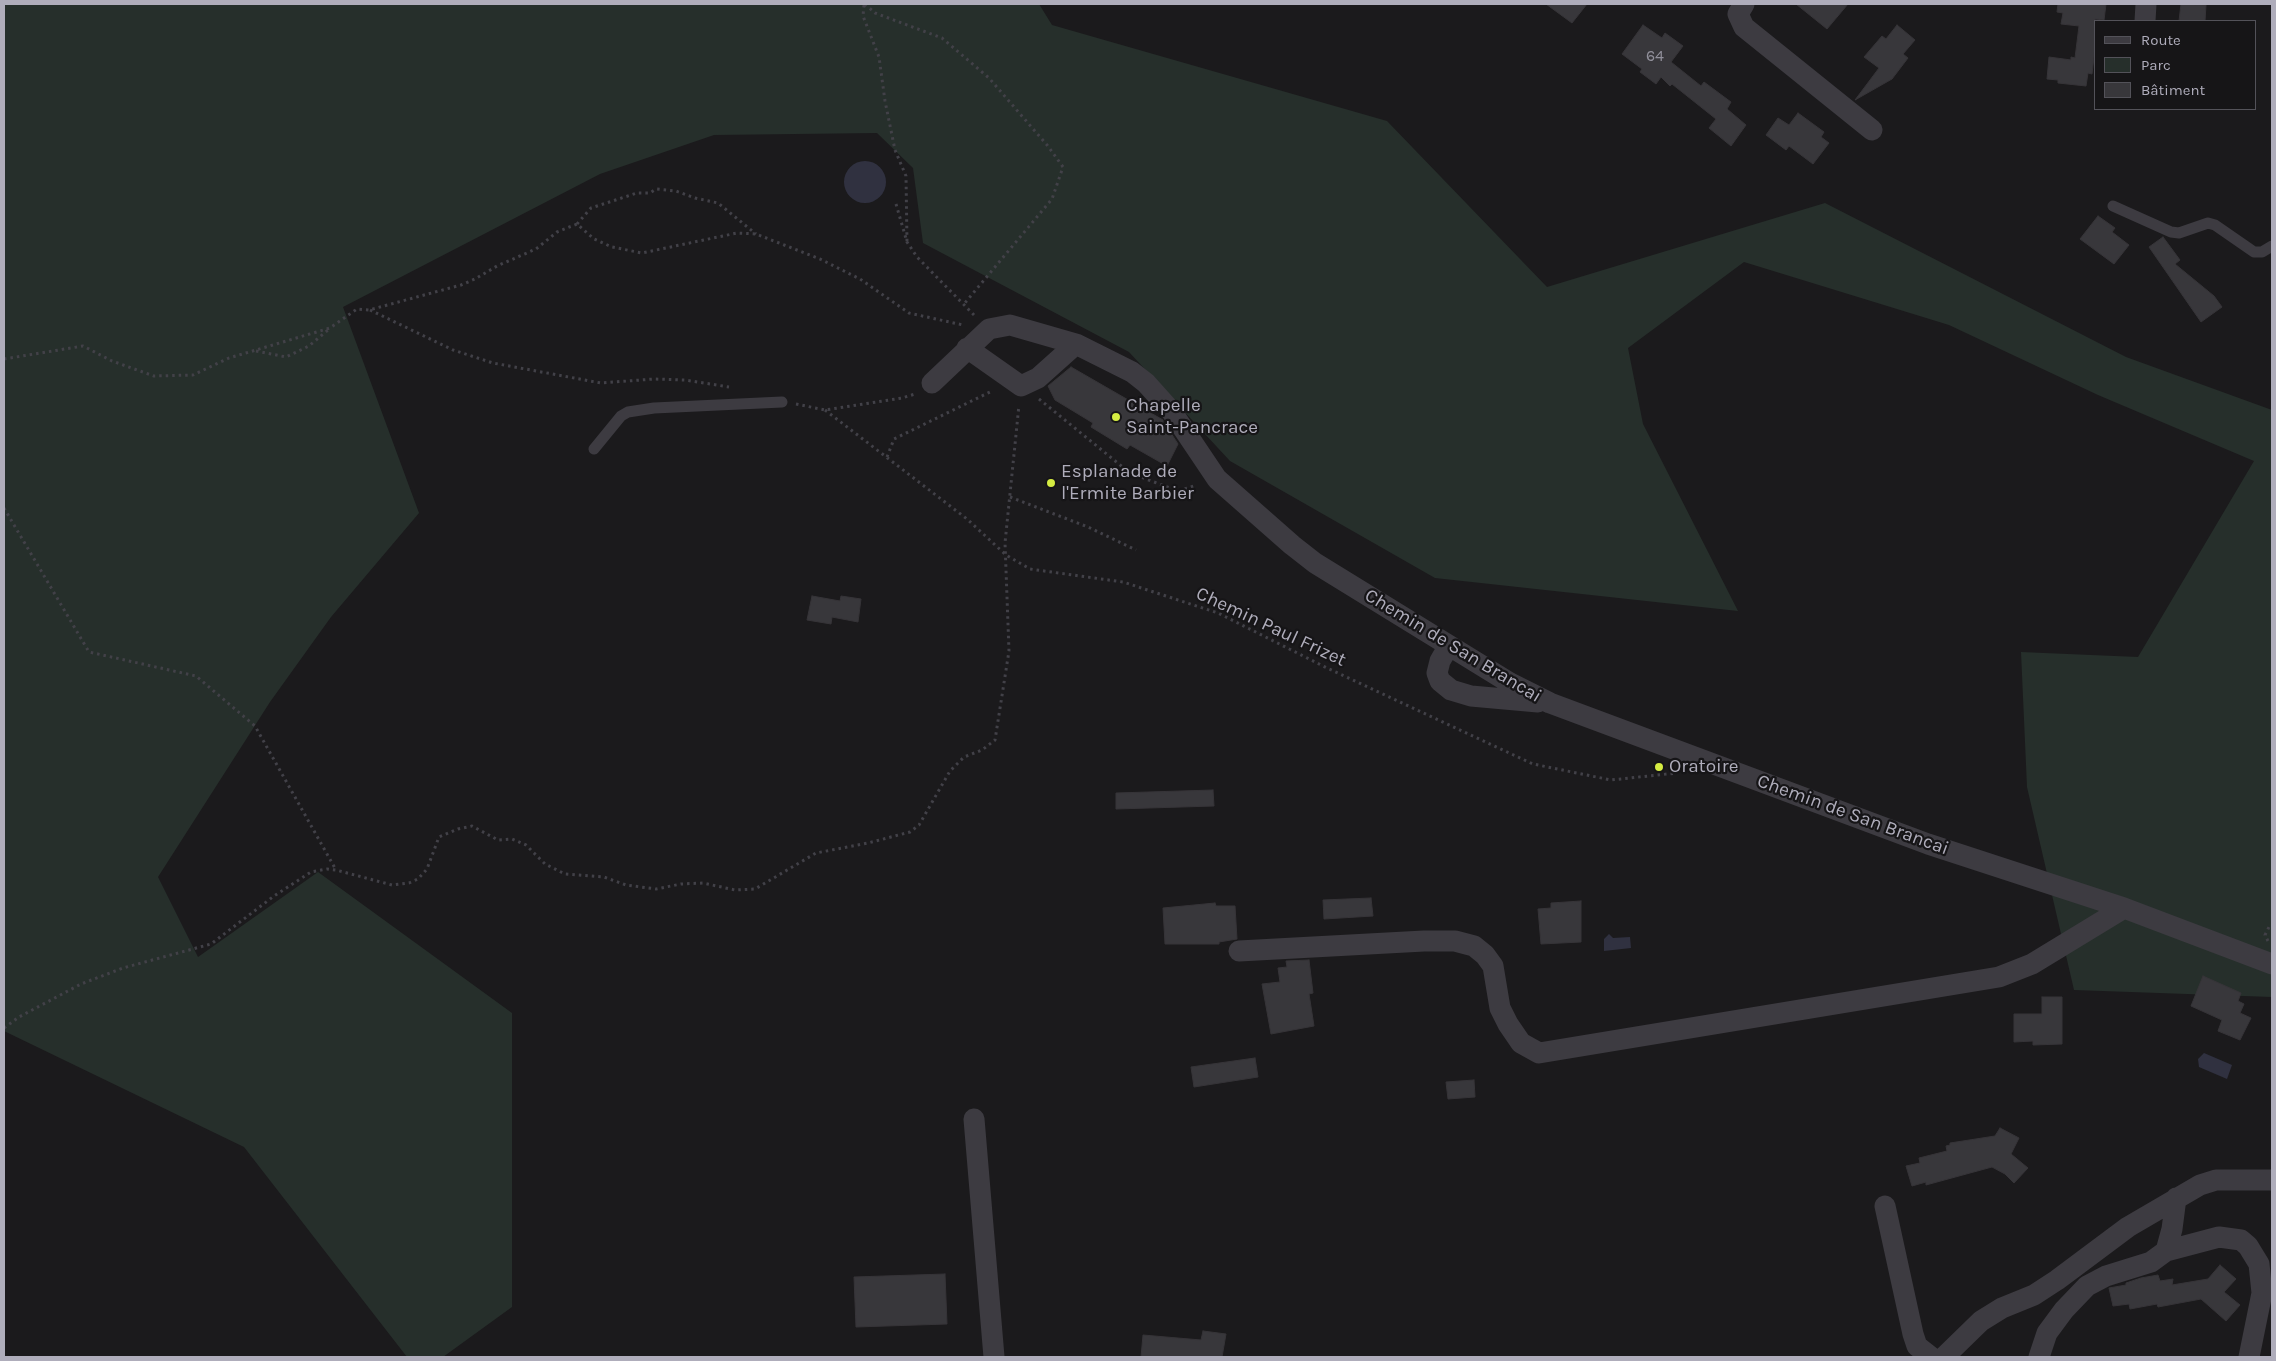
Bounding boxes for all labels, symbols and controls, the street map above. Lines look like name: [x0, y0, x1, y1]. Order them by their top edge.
legend: [2094, 20, 2256, 110]
text: Route: [2141, 31, 2181, 49]
house number: 64: [1646, 46, 1664, 66]
text: Parc: [2141, 56, 2171, 74]
text: Bâtiment: [2141, 81, 2205, 99]
place label: Chapelle Saint-Pancrace: [1126, 395, 1258, 439]
marker: Chapelle Saint-Pancrace: [1110, 411, 1122, 423]
place label: Esplanade de l'Ermite Barbier: [1061, 461, 1194, 505]
marker: Esplanade de l'Ermite Barbier: [1045, 477, 1057, 489]
street label: Chemin Paul Frizet: [1192, 582, 1350, 672]
street label: Chemin de San Brancai: [1360, 584, 1546, 708]
place label: Oratoire: [1669, 756, 1738, 778]
marker: Oratoire: [1653, 761, 1665, 773]
street label: Chemin de San Brancai: [1754, 770, 1952, 860]

